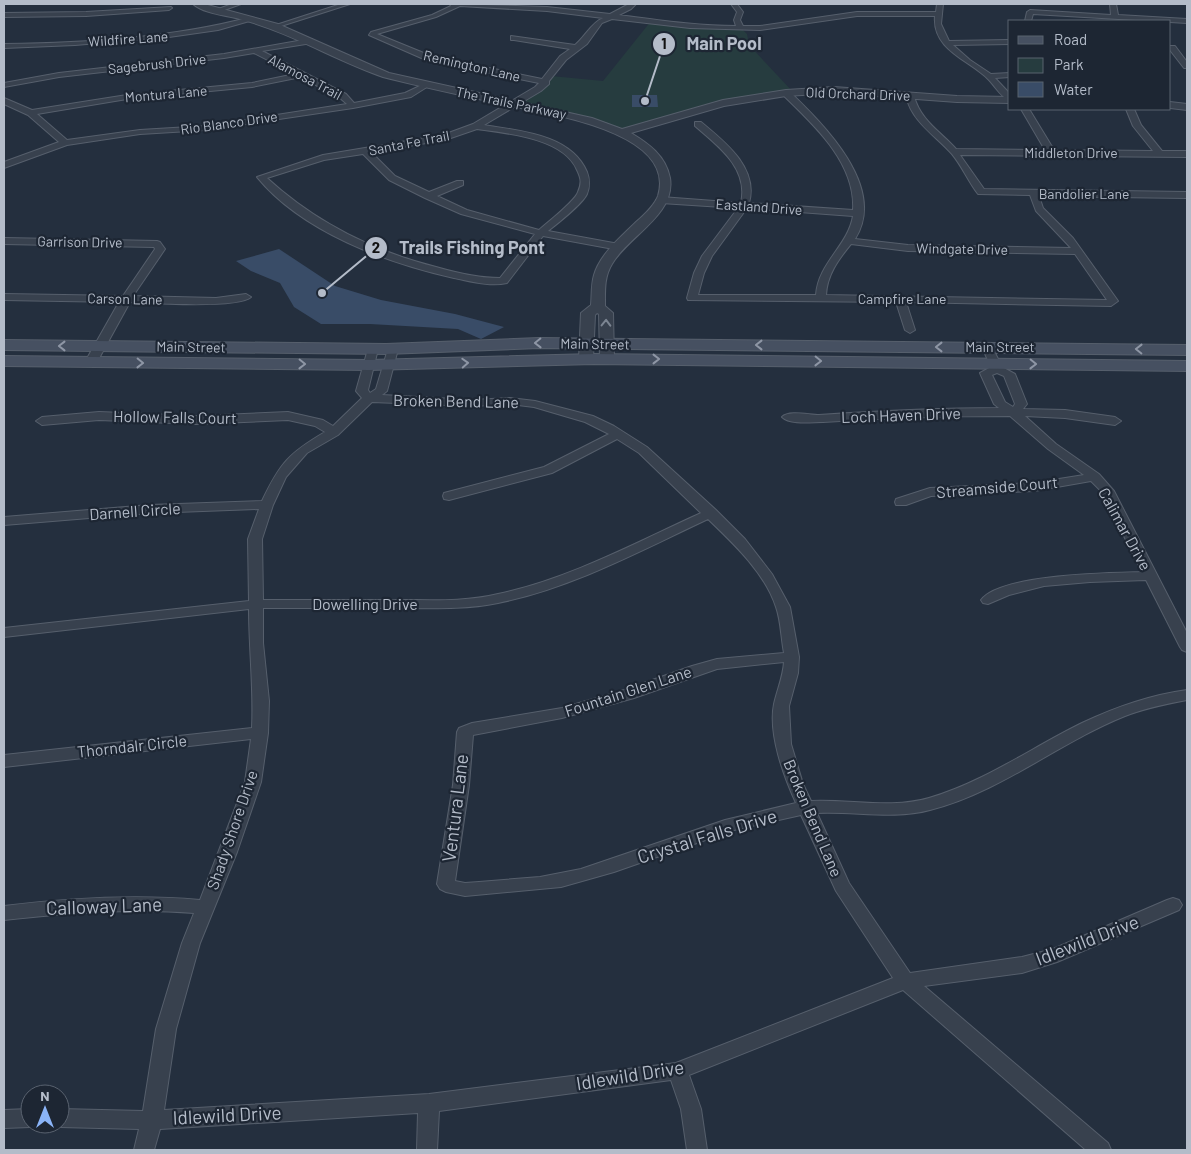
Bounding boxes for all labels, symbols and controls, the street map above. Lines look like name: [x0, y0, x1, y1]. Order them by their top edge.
legend: [1008, 20, 1171, 110]
street label: Wildfire Lane: [87, 27, 169, 50]
callout: Main Pool: [651, 28, 771, 61]
text: Road: [1054, 30, 1087, 48]
text: Main Pool: [686, 32, 762, 54]
text: 1: [661, 34, 667, 52]
street label: Remington Lane: [422, 46, 522, 85]
street label: Sagebrush Drive: [107, 50, 207, 77]
street label: Alamosa Trail: [266, 50, 345, 103]
text: Park: [1054, 55, 1084, 73]
text: Water: [1054, 80, 1093, 98]
street label: Montura Lane: [124, 81, 208, 106]
street label: The Trails Parkway: [454, 83, 568, 123]
street label: Old Orchard Drive: [805, 83, 911, 104]
street label: Rio Blanco Drive: [179, 107, 279, 138]
street label: Santa Fe Trail: [367, 126, 451, 159]
street label: Middleton Drive: [1024, 144, 1118, 161]
street label: Bandolier Lane: [1039, 185, 1129, 202]
street label: Eastland Drive: [715, 195, 803, 218]
street label: Garrison Drive: [37, 232, 123, 251]
callout: Trails Fishing Pont: [364, 232, 555, 265]
text: Trails Fishing Pont: [399, 236, 545, 258]
text: 2: [372, 238, 380, 256]
street label: Windgate Drive: [916, 239, 1008, 258]
street label: Carson Lane: [87, 289, 163, 308]
street label: Campfire Lane: [858, 290, 946, 307]
one-way arrow: [601, 319, 611, 327]
street label: Main Street: [560, 334, 630, 353]
street label: Main Street: [156, 337, 226, 356]
one-way arrow: [533, 338, 541, 349]
street label: Main Street: [965, 338, 1035, 355]
one-way arrow: [57, 340, 65, 351]
one-way arrow: [754, 340, 762, 350]
one-way arrow: [934, 342, 942, 352]
one-way arrow: [1134, 344, 1142, 354]
one-way arrow: [652, 354, 660, 364]
one-way arrow: [815, 356, 823, 366]
one-way arrow: [461, 357, 469, 368]
one-way arrow: [136, 358, 144, 368]
one-way arrow: [1030, 358, 1038, 369]
one-way arrow: [299, 359, 307, 369]
street label: Broken Bend Lane: [393, 390, 519, 411]
street label: Loch Haven Drive: [841, 403, 961, 426]
street label: Hollow Falls Court: [113, 406, 237, 427]
street label: Streamside Court: [935, 472, 1058, 501]
street label: Calimar Drive: [1095, 484, 1156, 573]
street label: Darnell Circle: [89, 498, 181, 523]
street label: Dowelling Drive: [312, 594, 418, 613]
street label: Fountain Glen Lane: [562, 661, 694, 720]
street label: Thorndalr Circle: [76, 730, 188, 761]
street label: Ventura Lane: [436, 753, 473, 863]
street label: Broken Bend Lane: [780, 756, 847, 879]
street label: Shady Shore Drive: [202, 768, 261, 892]
street label: Crystal Falls Drive: [634, 803, 780, 868]
street label: Calloway Lane: [46, 892, 162, 919]
street label: Idlewild Drive: [1032, 909, 1142, 970]
street label: Idlewild Drive: [574, 1055, 686, 1094]
north arrow: [20, 1084, 70, 1134]
text: N: [40, 1087, 50, 1104]
street label: Idlewild Drive: [172, 1100, 282, 1129]

